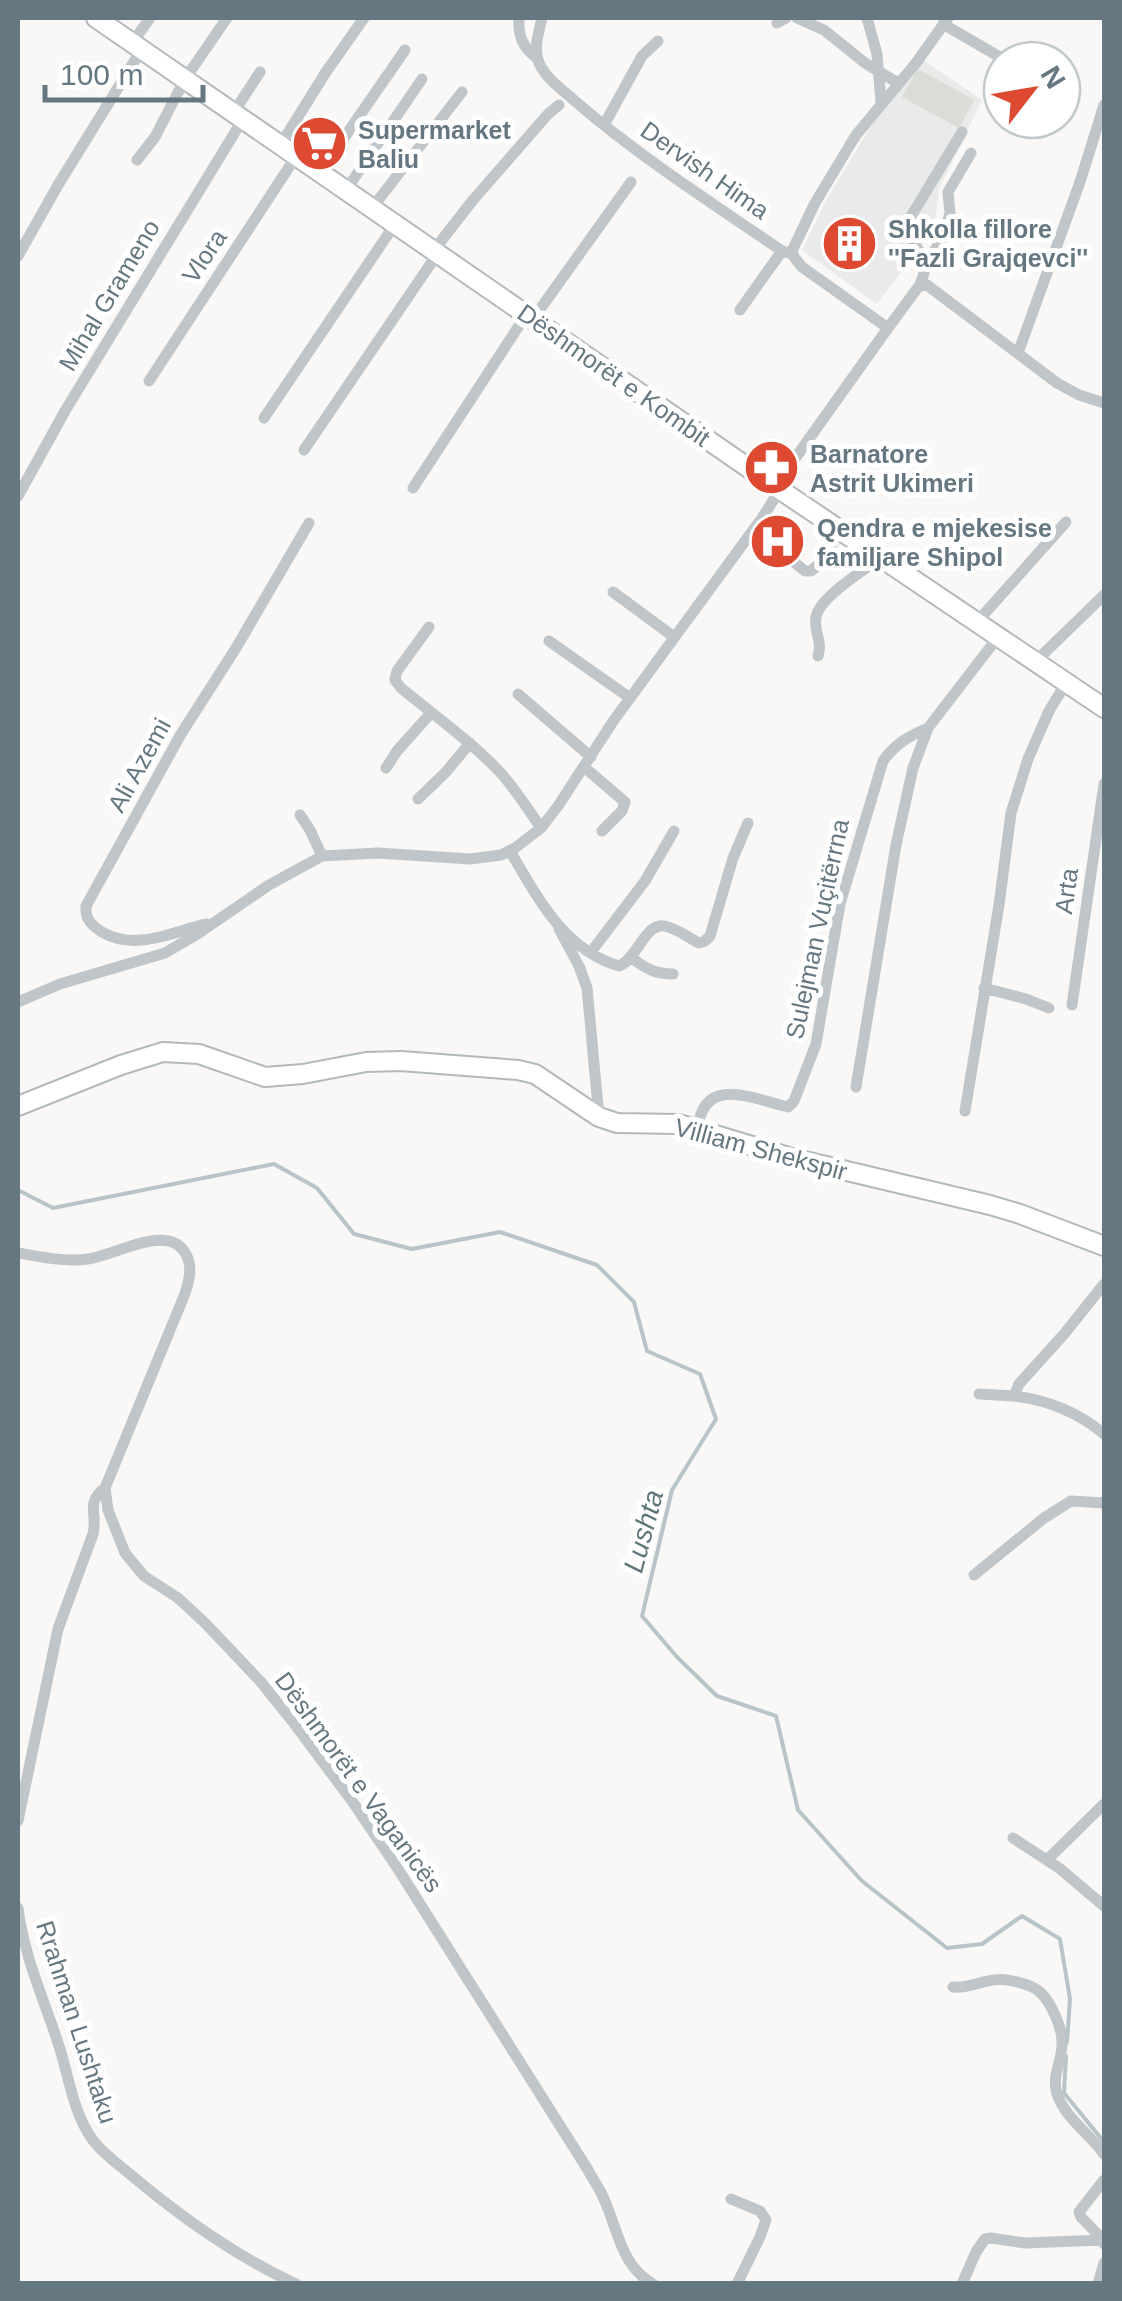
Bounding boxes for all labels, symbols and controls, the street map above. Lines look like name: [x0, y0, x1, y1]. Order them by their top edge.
scale bar: [45, 40, 202, 102]
north arrow: [982, 40, 1082, 140]
text: 100 m: [60, 58, 143, 91]
text: N: [1035, 61, 1071, 94]
supermarket icon: Supermarket Baliu: [289, 114, 349, 174]
place label: Supermarket Baliu: [358, 116, 512, 173]
street label: Dervish Hima: [636, 116, 775, 225]
building icon: Shkolla fillore ''Fazli Grajqevci'': [819, 213, 879, 273]
street label: Mihal Grameno: [53, 215, 165, 375]
place label: Shkolla fillore ''Fazli Grajqevci'': [888, 215, 1088, 272]
street label: Vlora: [176, 224, 232, 288]
street label: Dëshmorët e Kombit: [513, 298, 715, 452]
pharmacy icon: Barnatore Astrit Ukimeri: [741, 438, 801, 498]
place label: Barnatore Astrit Ukimeri: [810, 440, 974, 497]
hospital icon: Qendra e mjekesise familjare Shipol: [748, 512, 808, 572]
place label: Qendra e mjekesise familjare Shipol: [817, 514, 1052, 571]
street label: Ali Azemi: [102, 713, 176, 817]
street label: Sulejman Vuçitërrna: [780, 816, 854, 1042]
street label: Arta: [1049, 866, 1083, 916]
street label: Villiam Shekspir: [672, 1113, 850, 1185]
water label: Lushta: [618, 1487, 669, 1576]
street label: Dëshmorët e Vaganicës: [270, 1667, 448, 1897]
street label: Rrahman Lushtaku: [31, 1917, 123, 2127]

